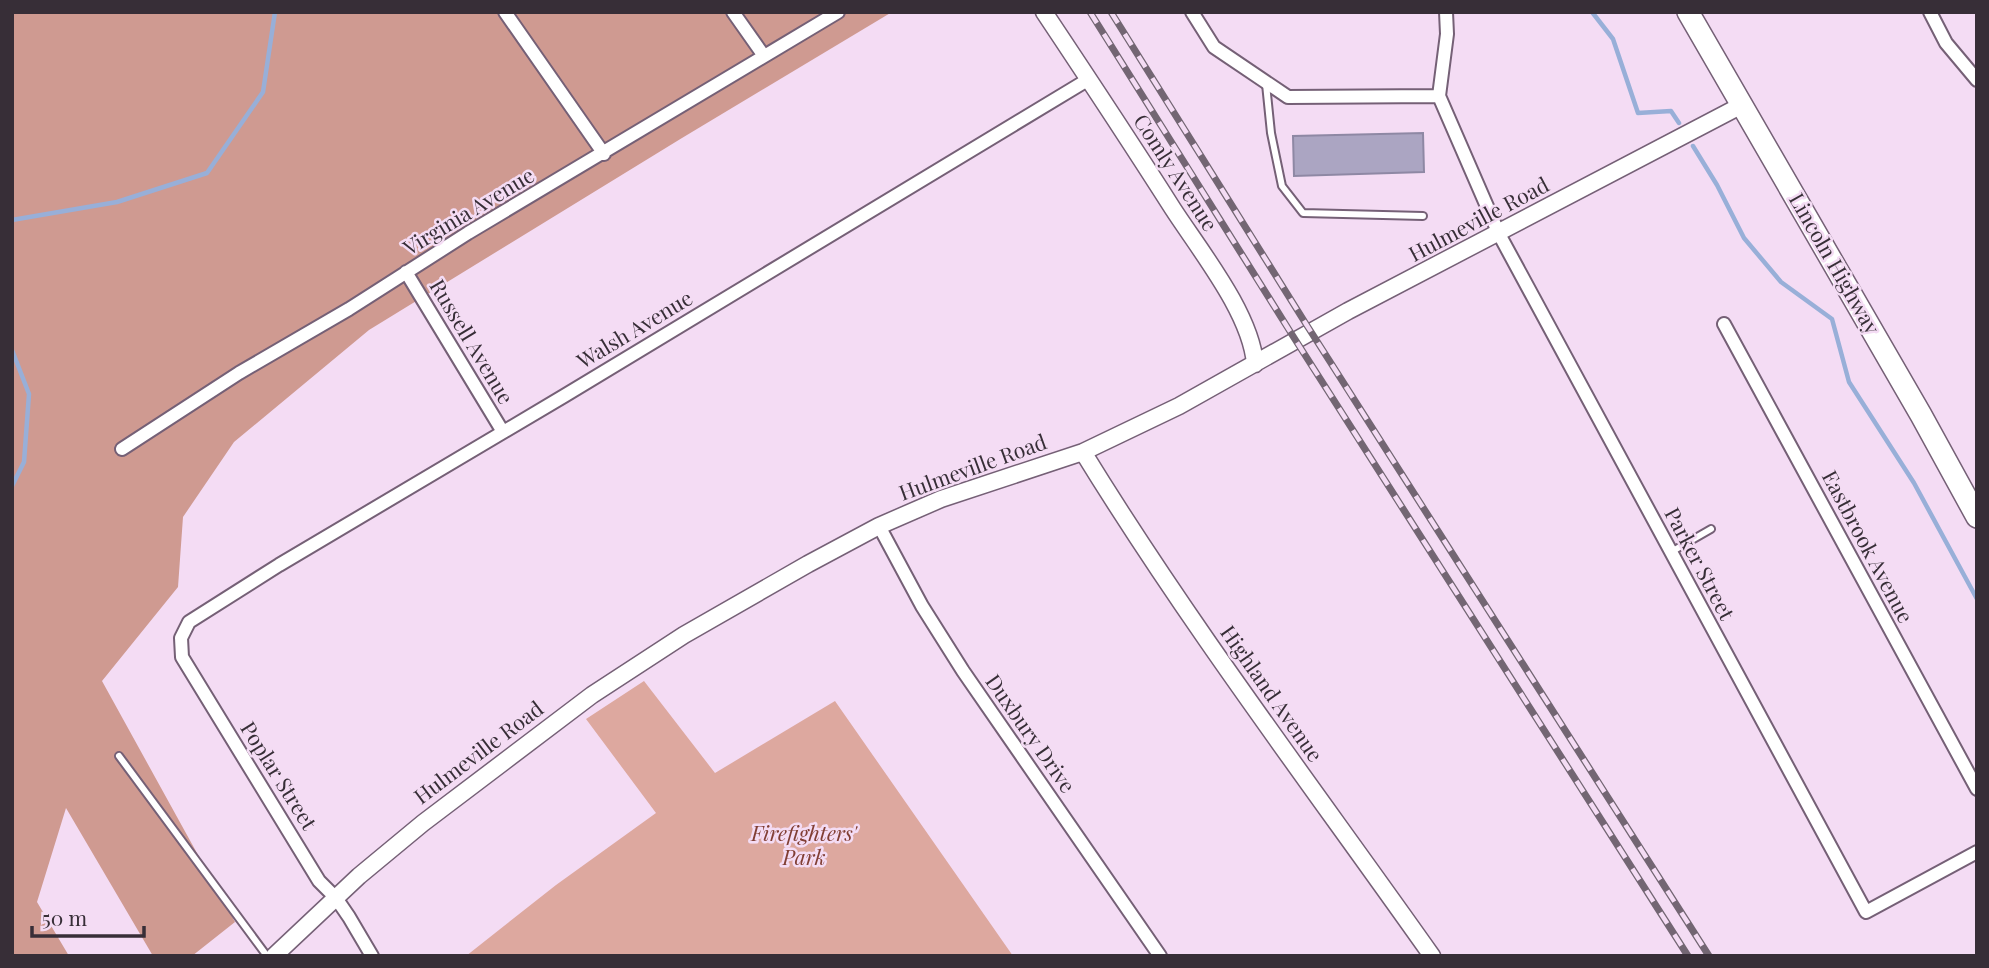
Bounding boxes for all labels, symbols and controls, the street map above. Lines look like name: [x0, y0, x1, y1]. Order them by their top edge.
street label: Comly Avenue: [1128, 108, 1225, 236]
street label: Virginia Avenue: [396, 160, 539, 261]
street label: Hulmeville Road: [1403, 170, 1553, 267]
street label: Lincoln Highway: [1784, 187, 1888, 339]
street label: Russell Avenue: [424, 273, 521, 409]
street label: Walsh Avenue: [570, 283, 697, 374]
street label: Hulmeville Road: [895, 426, 1050, 506]
street label: Eastbrook Avenue: [1817, 465, 1921, 627]
street label: Parker Street: [1659, 502, 1742, 625]
street label: Highland Avenue: [1215, 619, 1330, 767]
street label: Duxbury Drive: [981, 668, 1083, 798]
street label: Hulmeville Road: [408, 694, 548, 809]
street label: Poplar Street: [235, 715, 324, 835]
park label: Firefighters' Park: [750, 818, 858, 870]
scale bar: [32, 894, 144, 938]
text: 50 m: [42, 903, 88, 931]

